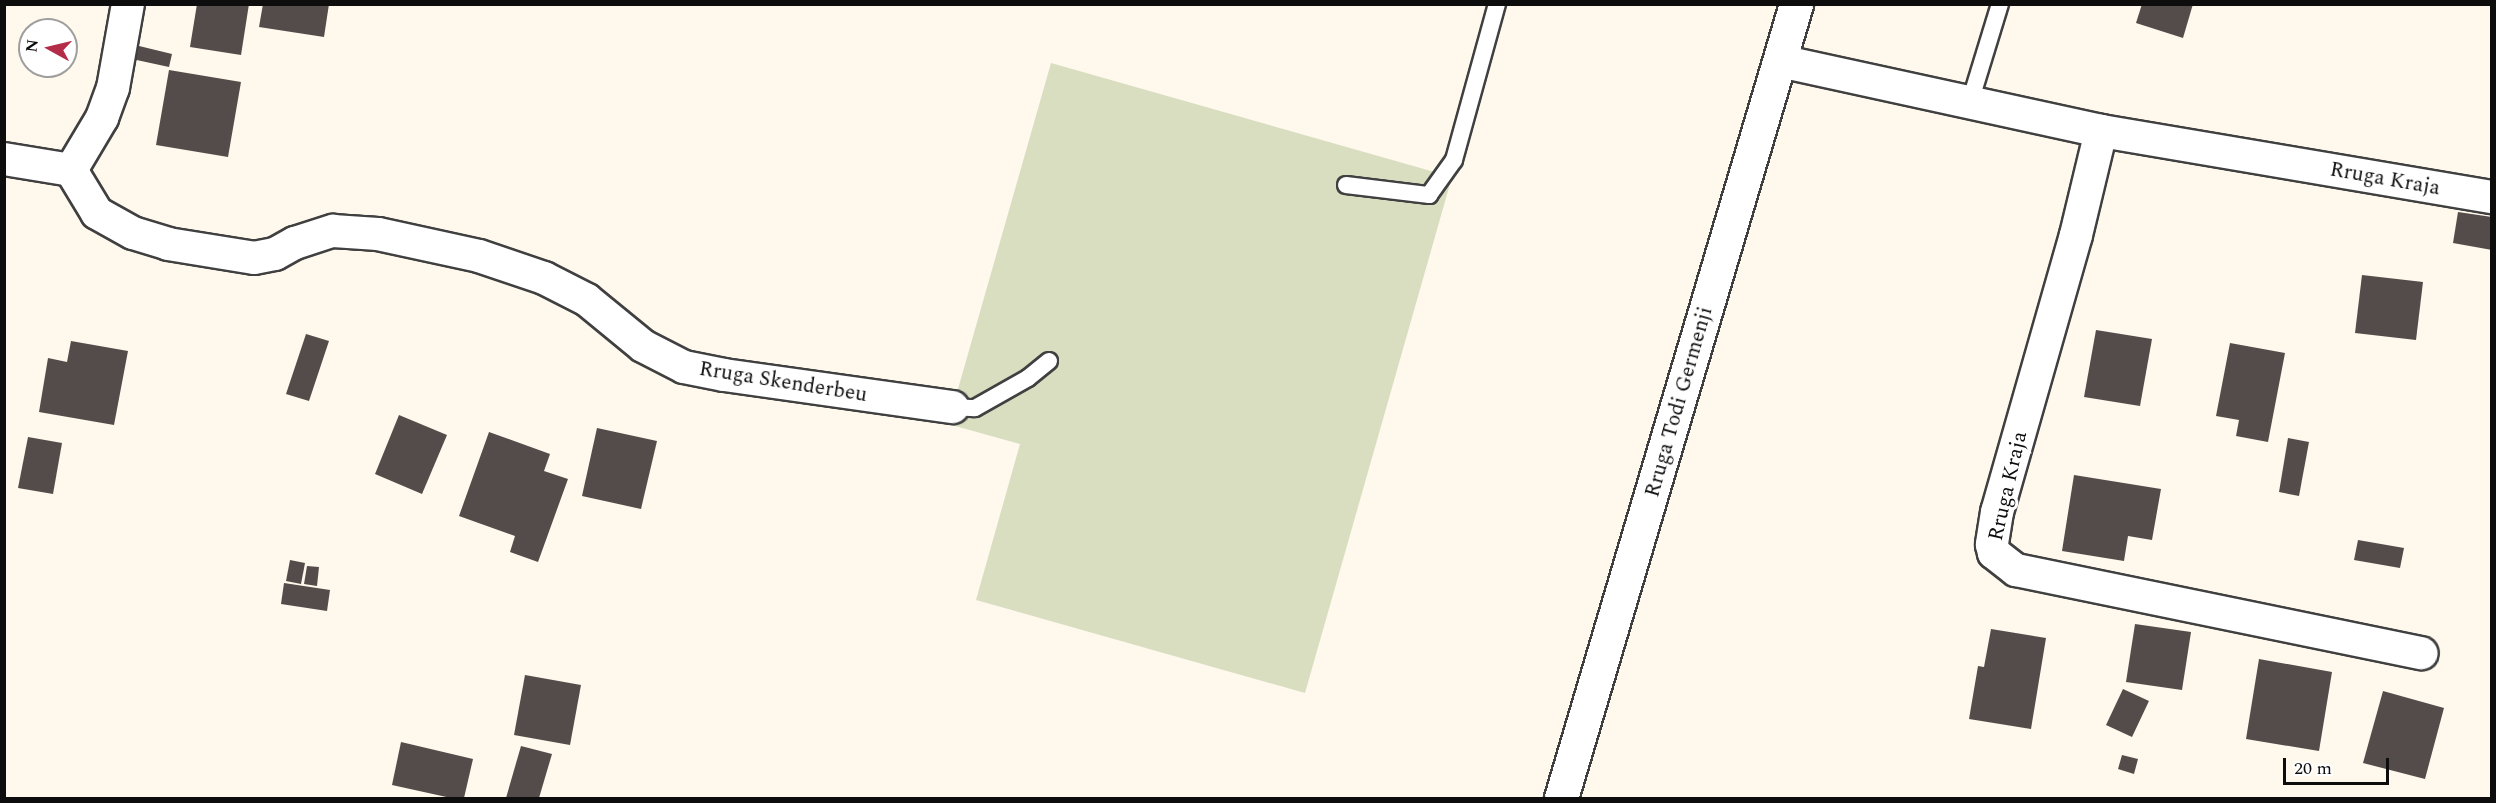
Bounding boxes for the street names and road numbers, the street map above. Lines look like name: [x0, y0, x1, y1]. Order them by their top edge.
street label: Rruga Kraja: [2328, 157, 2442, 201]
street label: Rruga Todi Germenji: [1640, 304, 1718, 500]
street label: Rruga Skenderbeu: [697, 356, 869, 408]
street label: Rruga Kraja: [1983, 429, 2033, 543]

